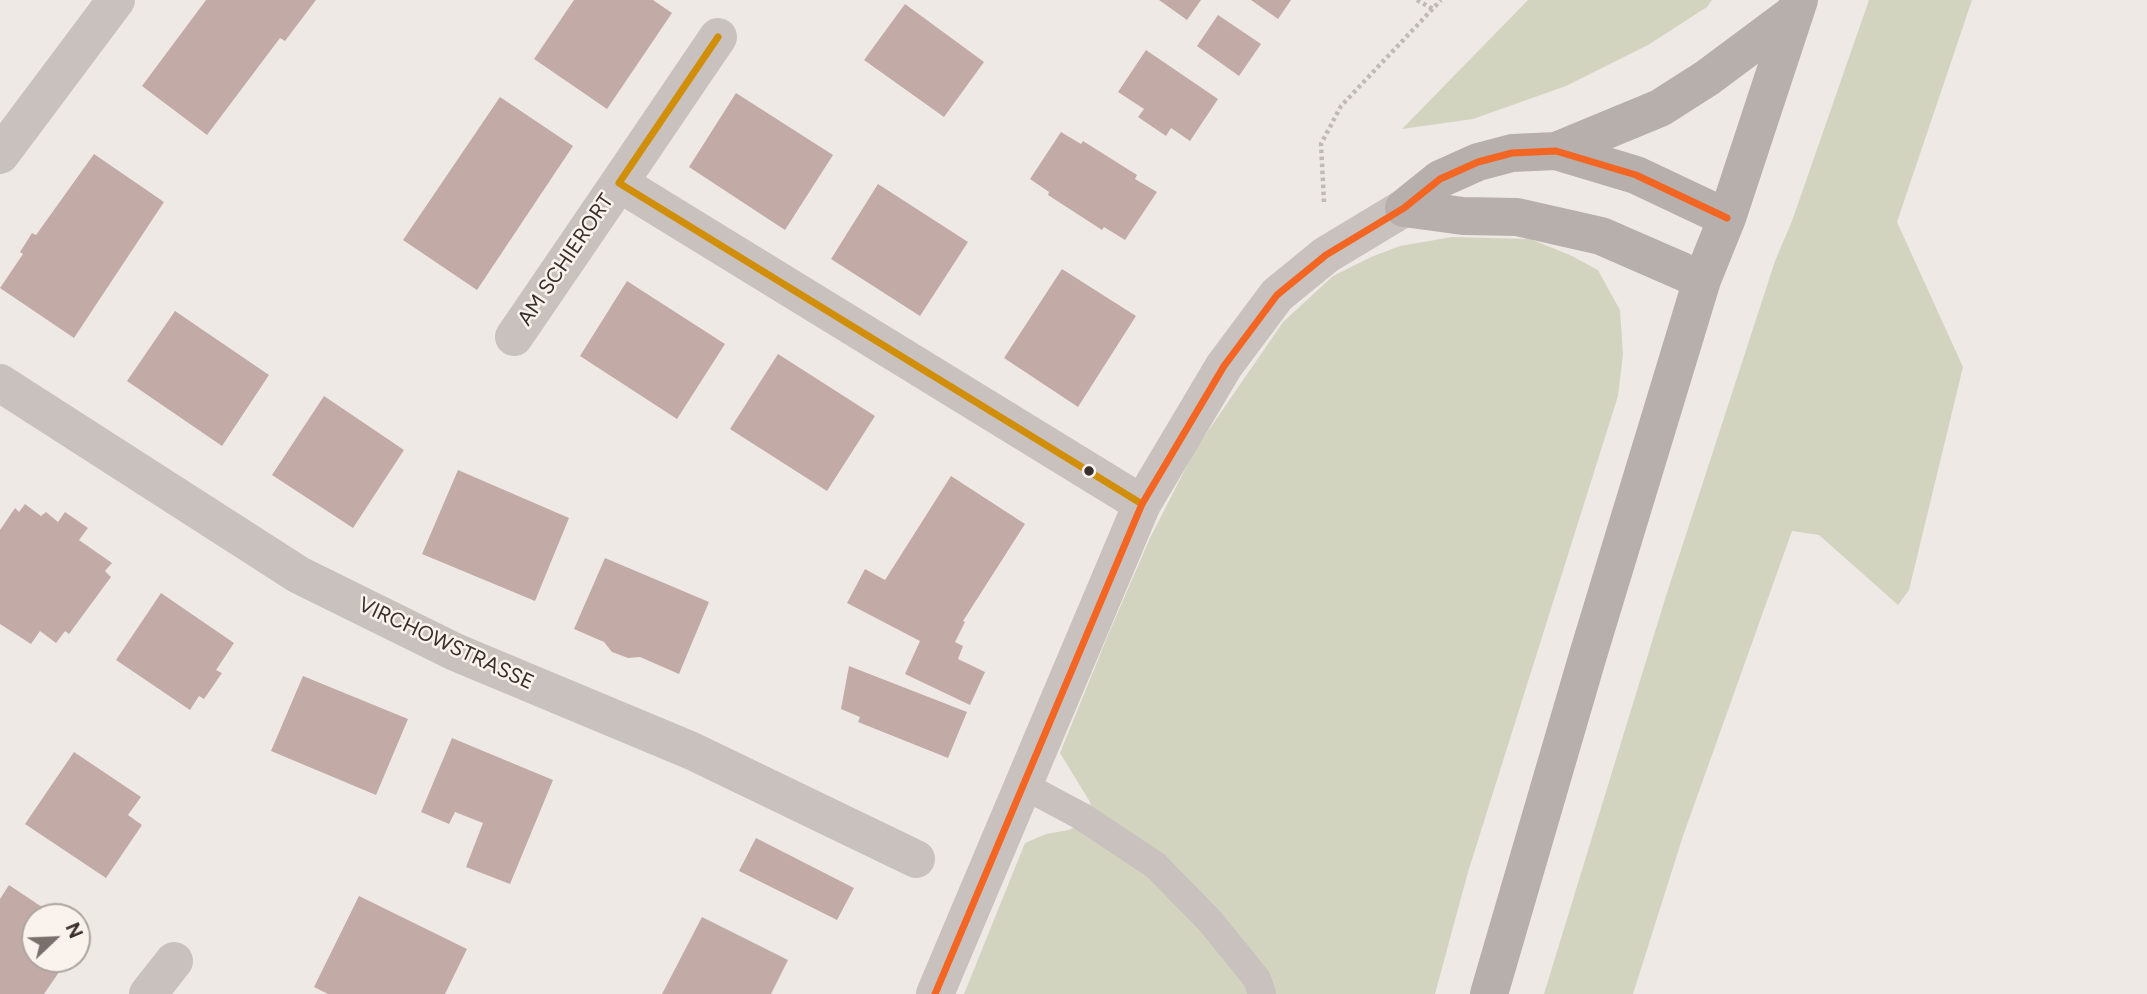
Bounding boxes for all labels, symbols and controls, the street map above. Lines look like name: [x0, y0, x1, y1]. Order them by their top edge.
street label: AM SCHIERORT: [513, 189, 619, 331]
unlabelled marker: [1082, 464, 1096, 478]
street label: VIRCHOWSTRASSE: [354, 592, 538, 696]
north arrow: [21, 903, 91, 973]
text: N: [60, 919, 87, 942]

